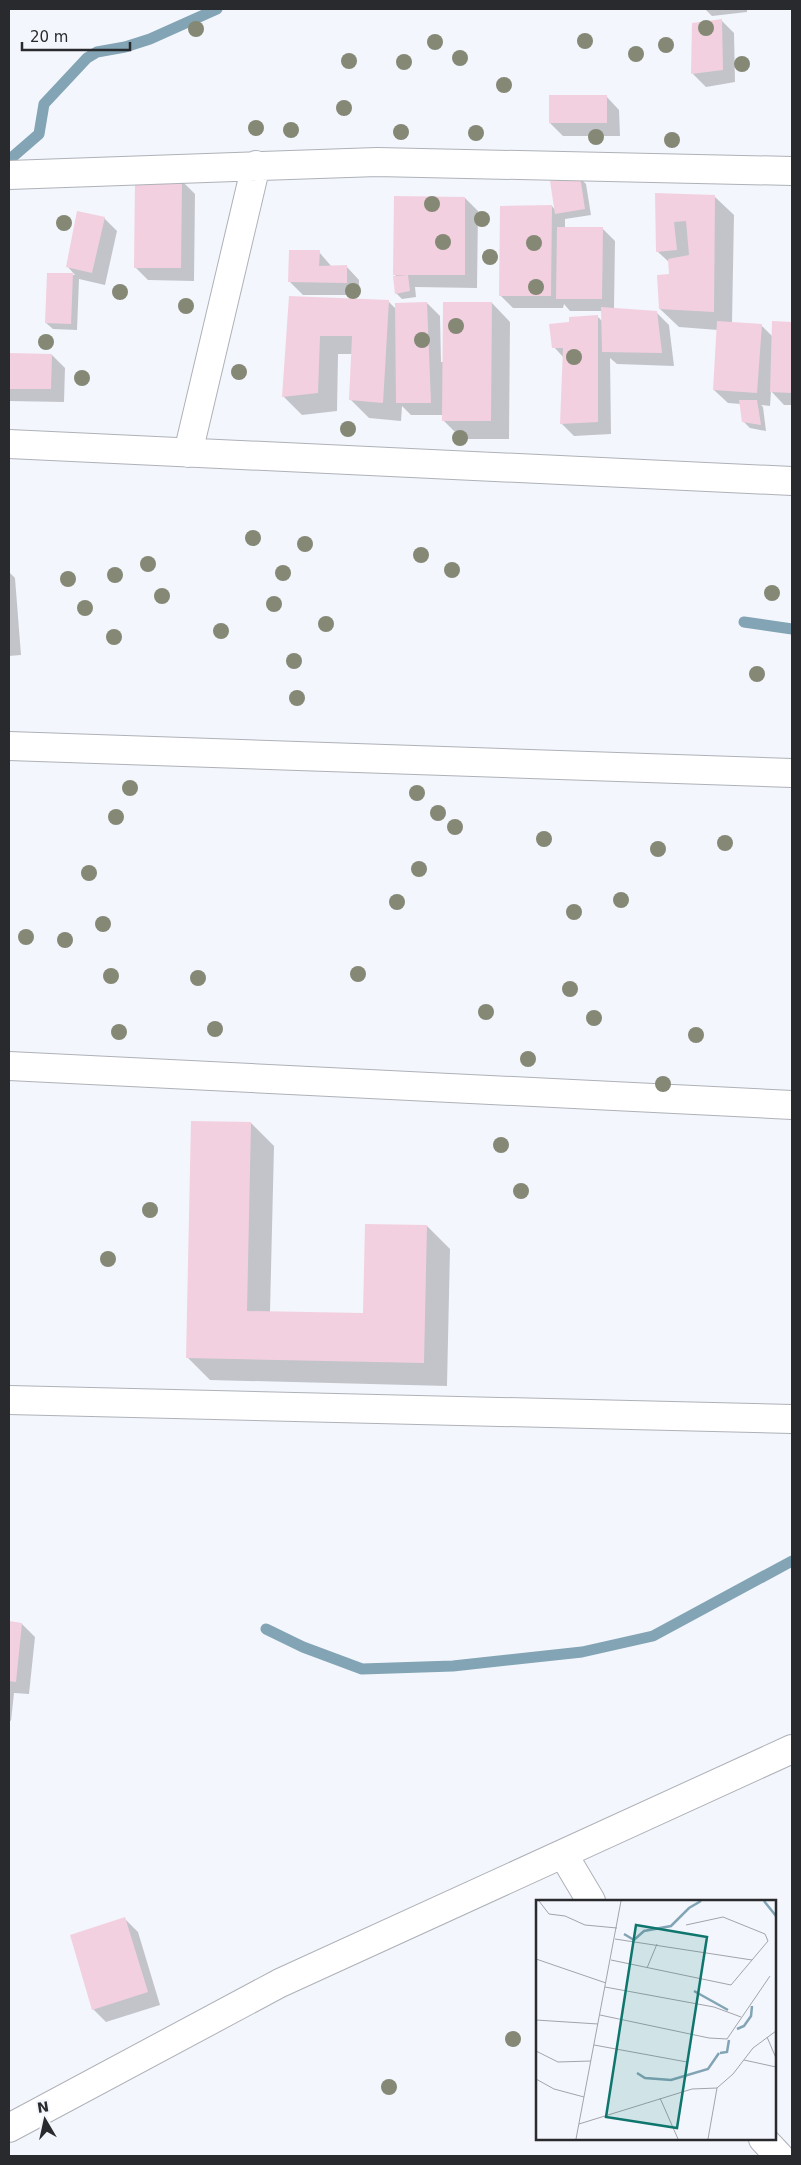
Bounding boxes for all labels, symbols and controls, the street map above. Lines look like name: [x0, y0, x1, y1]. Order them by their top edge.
scale bar: [22, 20, 130, 52]
text: 20 m: [30, 28, 68, 46]
inset map: [536, 1900, 776, 2140]
north arrow: [20, 2095, 70, 2145]
text: N: [36, 2098, 50, 2116]

